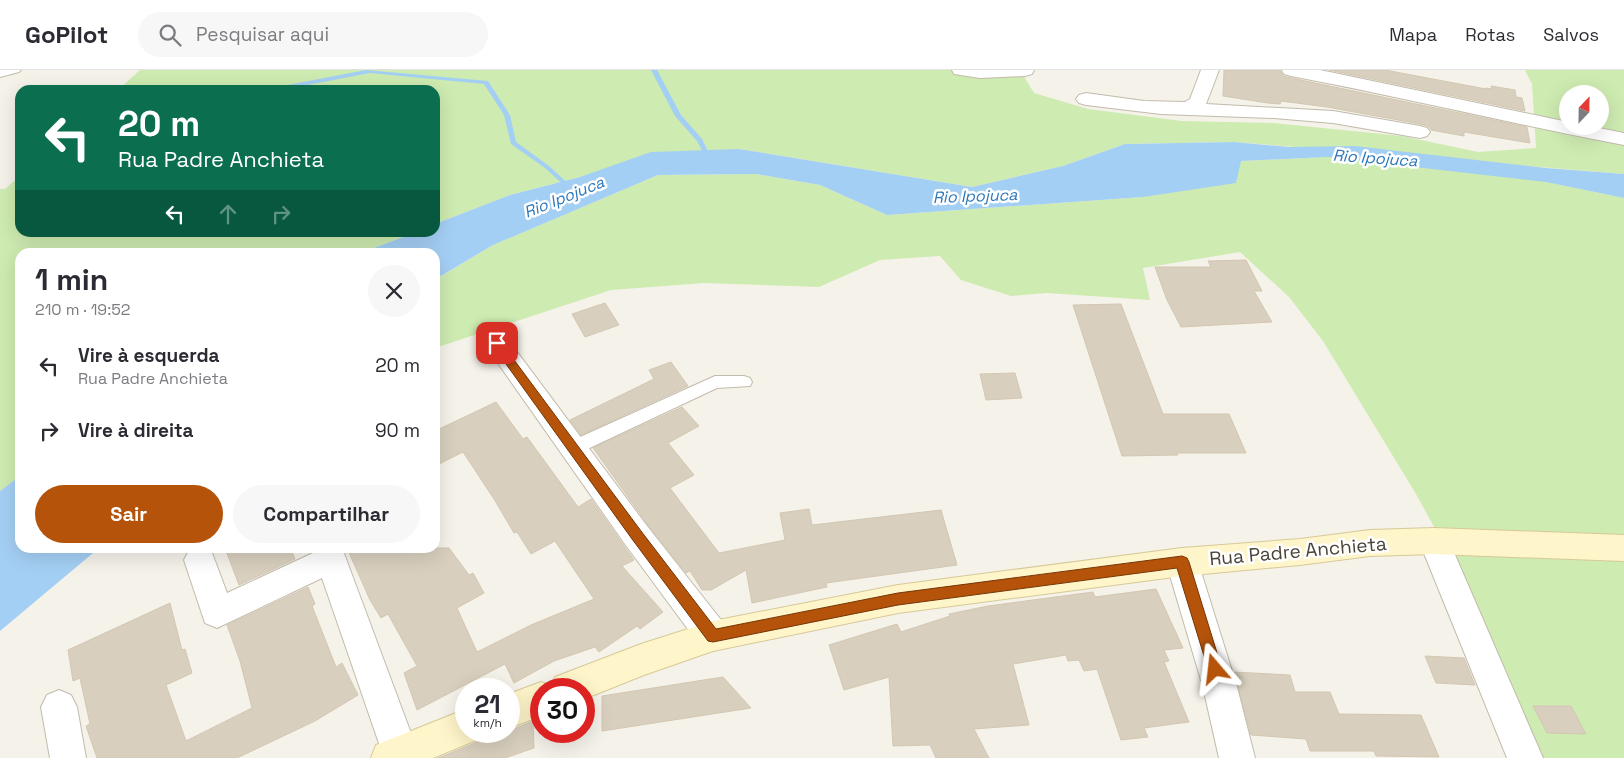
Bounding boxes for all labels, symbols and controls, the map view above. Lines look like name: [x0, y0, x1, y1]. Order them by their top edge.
search box: [138, 12, 488, 57]
text: GoPilot: [25, 19, 108, 50]
icon: search: [156, 21, 184, 49]
text: Pesquisar aqui: [196, 22, 329, 47]
text: Mapa: [1389, 23, 1437, 46]
text: Rotas: [1465, 23, 1515, 46]
text: Salvos: [1543, 23, 1599, 46]
north arrow: [1559, 85, 1609, 135]
map controls: [1559, 85, 1609, 135]
text: 20 m: [118, 102, 200, 146]
icon: left: [35, 105, 100, 170]
text: Rua Padre Anchieta: [118, 145, 324, 173]
water label: Rio Ipojuca: [1332, 145, 1419, 171]
water label: Rio Ipojuca: [521, 171, 608, 223]
water label: Rio Ipojuca: [932, 184, 1018, 208]
icon: left: [161, 200, 189, 228]
icon: ahead: [214, 200, 242, 228]
icon: right: [267, 200, 295, 228]
text: 1 min: [35, 260, 108, 299]
button: close: [368, 265, 420, 317]
text: 210 m · 19:52: [35, 299, 130, 320]
pin: [476, 322, 518, 364]
icon: arrive: [483, 329, 511, 357]
text: Vire à esquerda: [78, 343, 220, 368]
icon: left: [35, 352, 63, 380]
text: 20 m: [375, 353, 420, 378]
text: Rua Padre Anchieta: [78, 368, 228, 389]
icon: right: [35, 417, 63, 445]
text: Vire à direita: [78, 418, 194, 443]
text: 90 m: [375, 418, 420, 443]
button: Sair: [35, 485, 223, 543]
button: Compartilhar: [233, 485, 420, 543]
street label: Rua Padre Anchieta: [1208, 531, 1388, 571]
position arrow: [1188, 642, 1240, 694]
speed limit sign: 30: [530, 678, 595, 743]
text: 21: [474, 688, 501, 720]
text: km/h: [473, 715, 502, 731]

